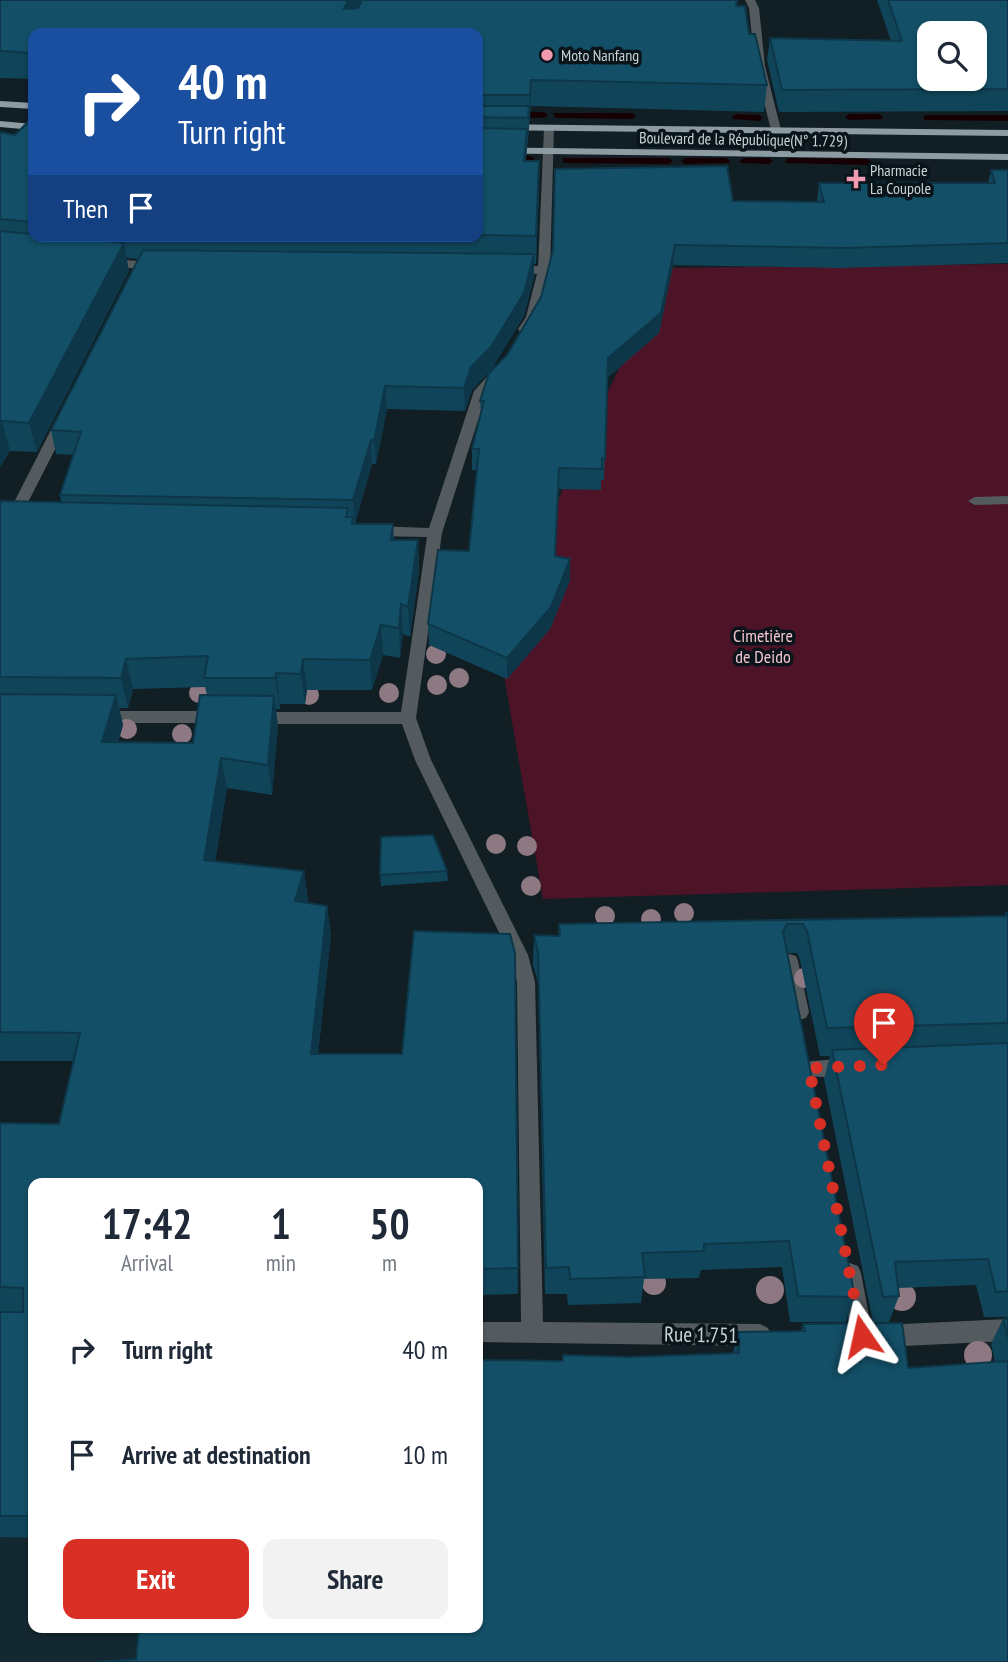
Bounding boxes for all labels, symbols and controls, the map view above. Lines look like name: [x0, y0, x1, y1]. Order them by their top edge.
map controls: [917, 21, 987, 91]
button: search: [917, 21, 987, 91]
place label: Moto Nanfang: [561, 45, 639, 65]
marker: Moto Nanfang: [539, 47, 555, 63]
text: 40 m: [178, 49, 267, 113]
icon: right: [63, 56, 154, 147]
text: Turn right: [178, 111, 286, 153]
street label: Boulevard de la République(N° 1.729): [639, 127, 847, 151]
place label: Pharmacie La Coupole: [870, 160, 931, 198]
marker: Pharmacie La Coupole: [848, 171, 864, 187]
icon: arrive: [122, 189, 160, 227]
text: Then: [63, 192, 108, 225]
park label: Cimetière de Deido: [733, 624, 793, 668]
pin: [854, 993, 914, 1065]
icon: arrive: [865, 1004, 903, 1042]
text: 17:42: [101, 1196, 192, 1251]
text: 1: [271, 1196, 291, 1251]
text: 50: [369, 1196, 409, 1251]
text: Arrival: [121, 1248, 173, 1277]
text: min: [266, 1248, 296, 1277]
text: m: [382, 1248, 397, 1277]
position arrow: [825, 1299, 899, 1373]
street label: Rue 1.751: [664, 1320, 738, 1349]
icon: right: [63, 1331, 101, 1369]
text: Turn right: [122, 1333, 213, 1366]
text: 40 m: [402, 1333, 448, 1366]
icon: arrive: [63, 1436, 101, 1474]
text: Arrive at destination: [122, 1438, 311, 1471]
text: 10 m: [402, 1438, 448, 1471]
button: Exit: [63, 1539, 249, 1619]
button: Share: [263, 1539, 448, 1619]

